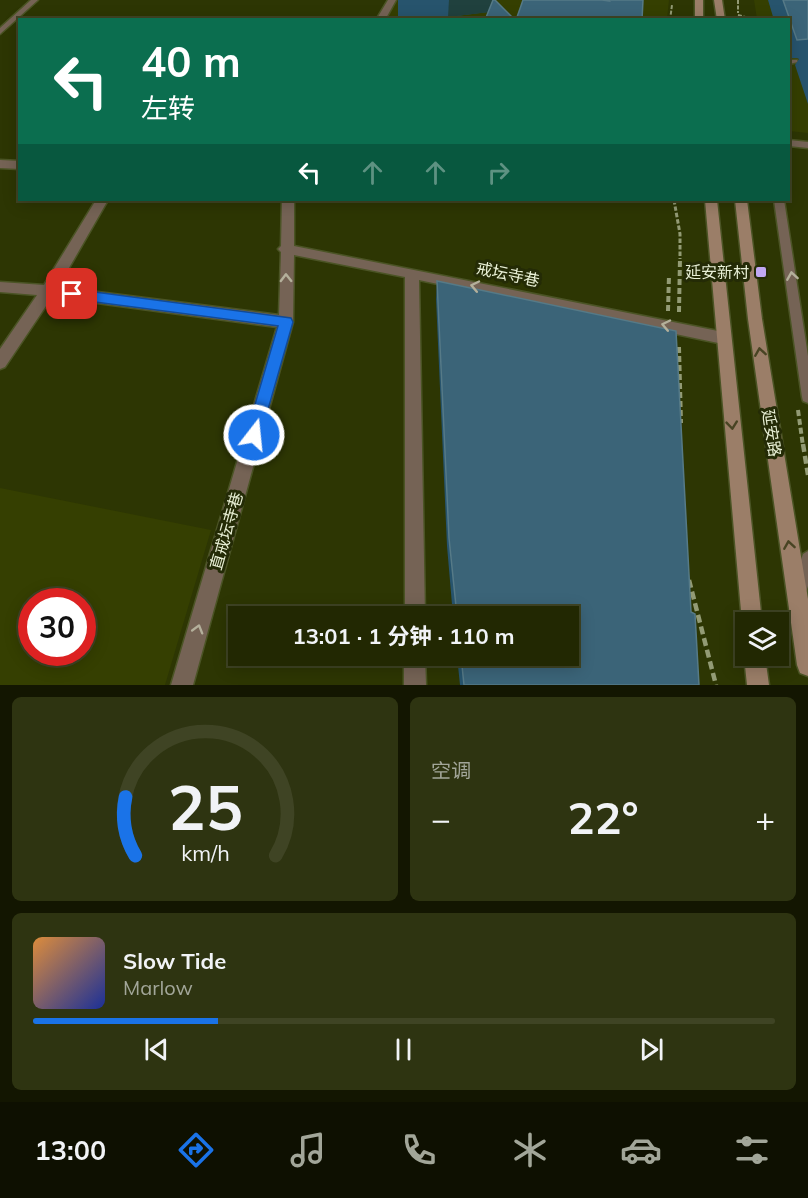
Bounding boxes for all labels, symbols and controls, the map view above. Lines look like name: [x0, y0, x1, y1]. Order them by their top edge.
text: 40 m: [141, 35, 241, 88]
icon: left: [42, 42, 120, 120]
text: 左转: [141, 91, 195, 125]
icon: left: [293, 156, 326, 189]
icon: ahead: [356, 156, 389, 189]
icon: ahead: [419, 156, 452, 189]
icon: right: [482, 156, 515, 189]
street label: 戒坛寺巷: [475, 258, 541, 290]
place label: 延安新村: [685, 262, 749, 282]
marker: 延安新村: [754, 265, 768, 279]
pin: [46, 268, 97, 319]
one-way arrow: [786, 272, 798, 281]
one-way arrow: [279, 274, 292, 283]
icon: arrive: [55, 277, 88, 310]
one-way arrow: [470, 280, 480, 293]
one-way arrow: [661, 319, 671, 332]
one-way arrow: [755, 348, 767, 357]
position arrow: [222, 403, 286, 467]
street label: 延安路: [758, 408, 786, 458]
one-way arrow: [725, 420, 738, 430]
street label: 直戒坛寺巷: [205, 490, 247, 572]
one-way arrow: [784, 540, 796, 550]
speed limit sign: 30: [18, 588, 96, 666]
map controls: [735, 612, 789, 666]
button: layers: [735, 612, 789, 666]
text: 13:01 · 1 分钟 · 110 m: [292, 622, 515, 650]
one-way arrow: [191, 624, 203, 635]
text: 空调: [431, 758, 471, 783]
text: 25: [168, 767, 242, 846]
text: 22°: [567, 789, 639, 845]
text: −: [431, 798, 451, 839]
text: +: [755, 798, 775, 839]
text: km/h: [181, 839, 229, 866]
text: Slow Tide: [123, 947, 226, 975]
text: Marlow: [123, 975, 193, 1000]
icon: previous: [140, 1033, 173, 1066]
icon: pause: [387, 1033, 420, 1066]
icon: next: [635, 1033, 668, 1066]
icon: directions: [175, 1129, 217, 1171]
icon: music: [287, 1129, 329, 1171]
icon: phone: [398, 1129, 440, 1171]
icon: climate: [509, 1129, 551, 1171]
icon: car: [620, 1129, 662, 1171]
icon: filters: [731, 1129, 773, 1171]
text: 13:00: [35, 1133, 106, 1167]

